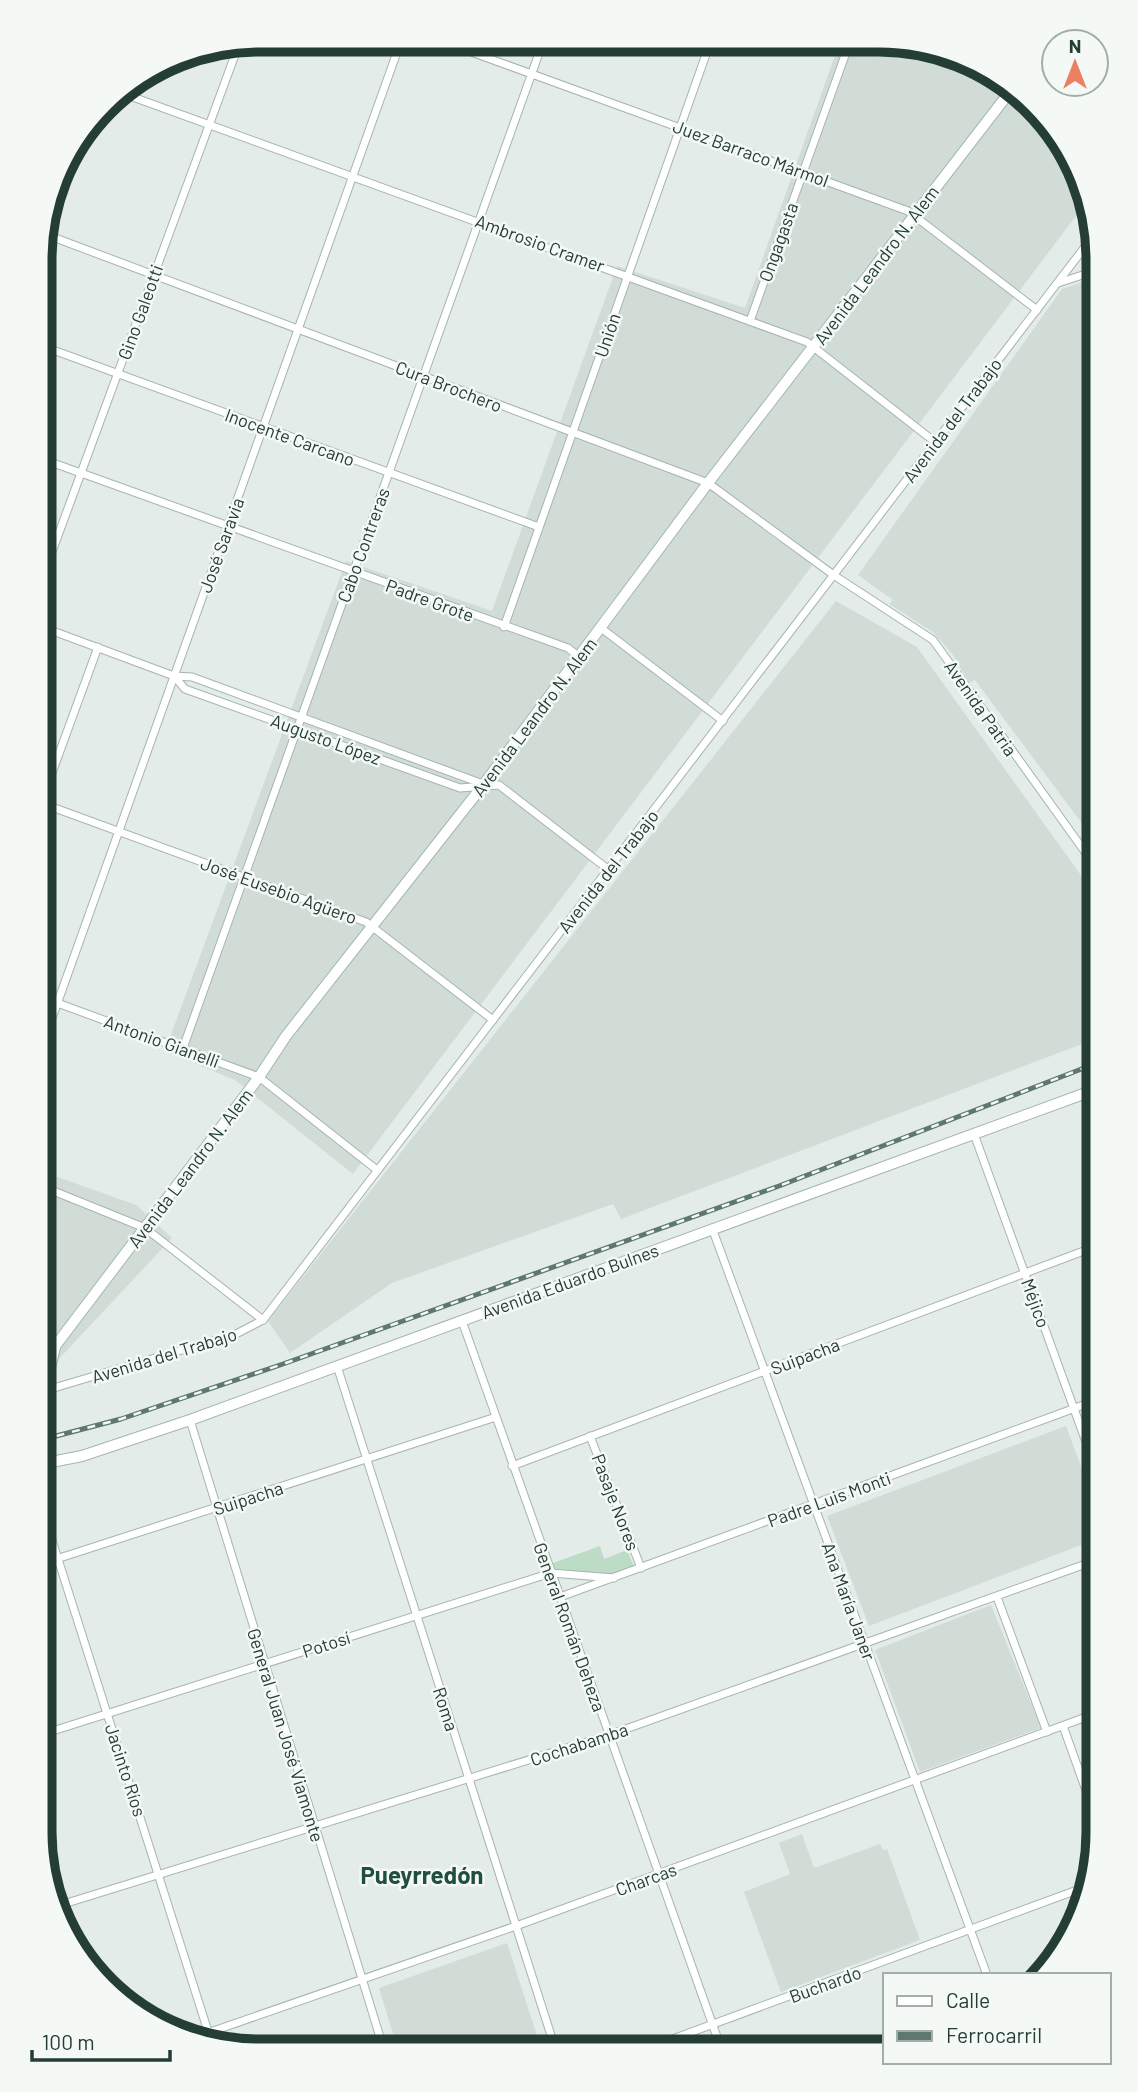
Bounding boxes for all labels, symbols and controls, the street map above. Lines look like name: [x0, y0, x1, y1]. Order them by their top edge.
north arrow: [1040, 28, 1110, 98]
text: N: [1069, 34, 1081, 57]
street label: Juez Barraco Mármol: [670, 115, 832, 191]
street label: Avenida Leandro N. Alem: [809, 181, 943, 349]
street label: Ongagasta: [753, 199, 803, 285]
street label: Ambrosio Cramer: [472, 209, 608, 277]
street label: Gino Galeotti: [113, 261, 167, 363]
street label: Unión: [589, 310, 625, 360]
street label: Avenida del Trabajo: [898, 353, 1006, 487]
street label: Cura Brochero: [393, 356, 505, 416]
street label: Inocente Carcano: [222, 403, 358, 471]
street label: Cabo Contreras: [332, 485, 394, 605]
street label: José Saravia: [194, 494, 248, 596]
street label: Padre Grote: [383, 574, 477, 626]
street label: Avenida Leandro N. Alem: [467, 633, 601, 801]
street label: Avenida Patria: [940, 656, 1022, 760]
street label: Augusto López: [268, 709, 384, 769]
street label: Avenida del Trabajo: [553, 805, 663, 937]
street label: José Eusebio Agüero: [198, 852, 360, 928]
street label: Antonio Gianelli: [101, 1010, 223, 1072]
street label: Avenida Leandro N. Alem: [123, 1084, 257, 1252]
street label: Avenida Eduardo Bulnes: [478, 1239, 662, 1323]
street label: Méjico: [1017, 1275, 1055, 1331]
street label: Avenida del Trabajo: [89, 1322, 239, 1388]
street label: Suipacha: [767, 1333, 843, 1379]
street label: Pasaje Nores: [587, 1451, 645, 1553]
street label: Padre Luis Monti: [764, 1467, 894, 1531]
street label: Suipacha: [210, 1476, 286, 1520]
street label: General Román Deheza: [529, 1539, 611, 1715]
street label: Ana María Janer: [817, 1539, 881, 1663]
street label: General Juan José Viamonte: [243, 1625, 329, 1845]
street label: Potosí: [299, 1626, 353, 1662]
street label: Roma: [429, 1684, 463, 1734]
street label: Cochabamba: [527, 1718, 631, 1770]
street label: Jacinto Ríos: [101, 1721, 151, 1819]
street label: Charcas: [612, 1858, 680, 1900]
district label: Pueyrredón: [361, 1860, 484, 1889]
street label: Buchardo: [786, 1961, 864, 2007]
legend: [883, 1973, 1110, 2064]
text: Calle: [946, 1987, 990, 2012]
scale bar: [32, 2018, 170, 2062]
text: Ferrocarril: [946, 2022, 1042, 2047]
text: 100 m: [42, 2029, 95, 2054]

